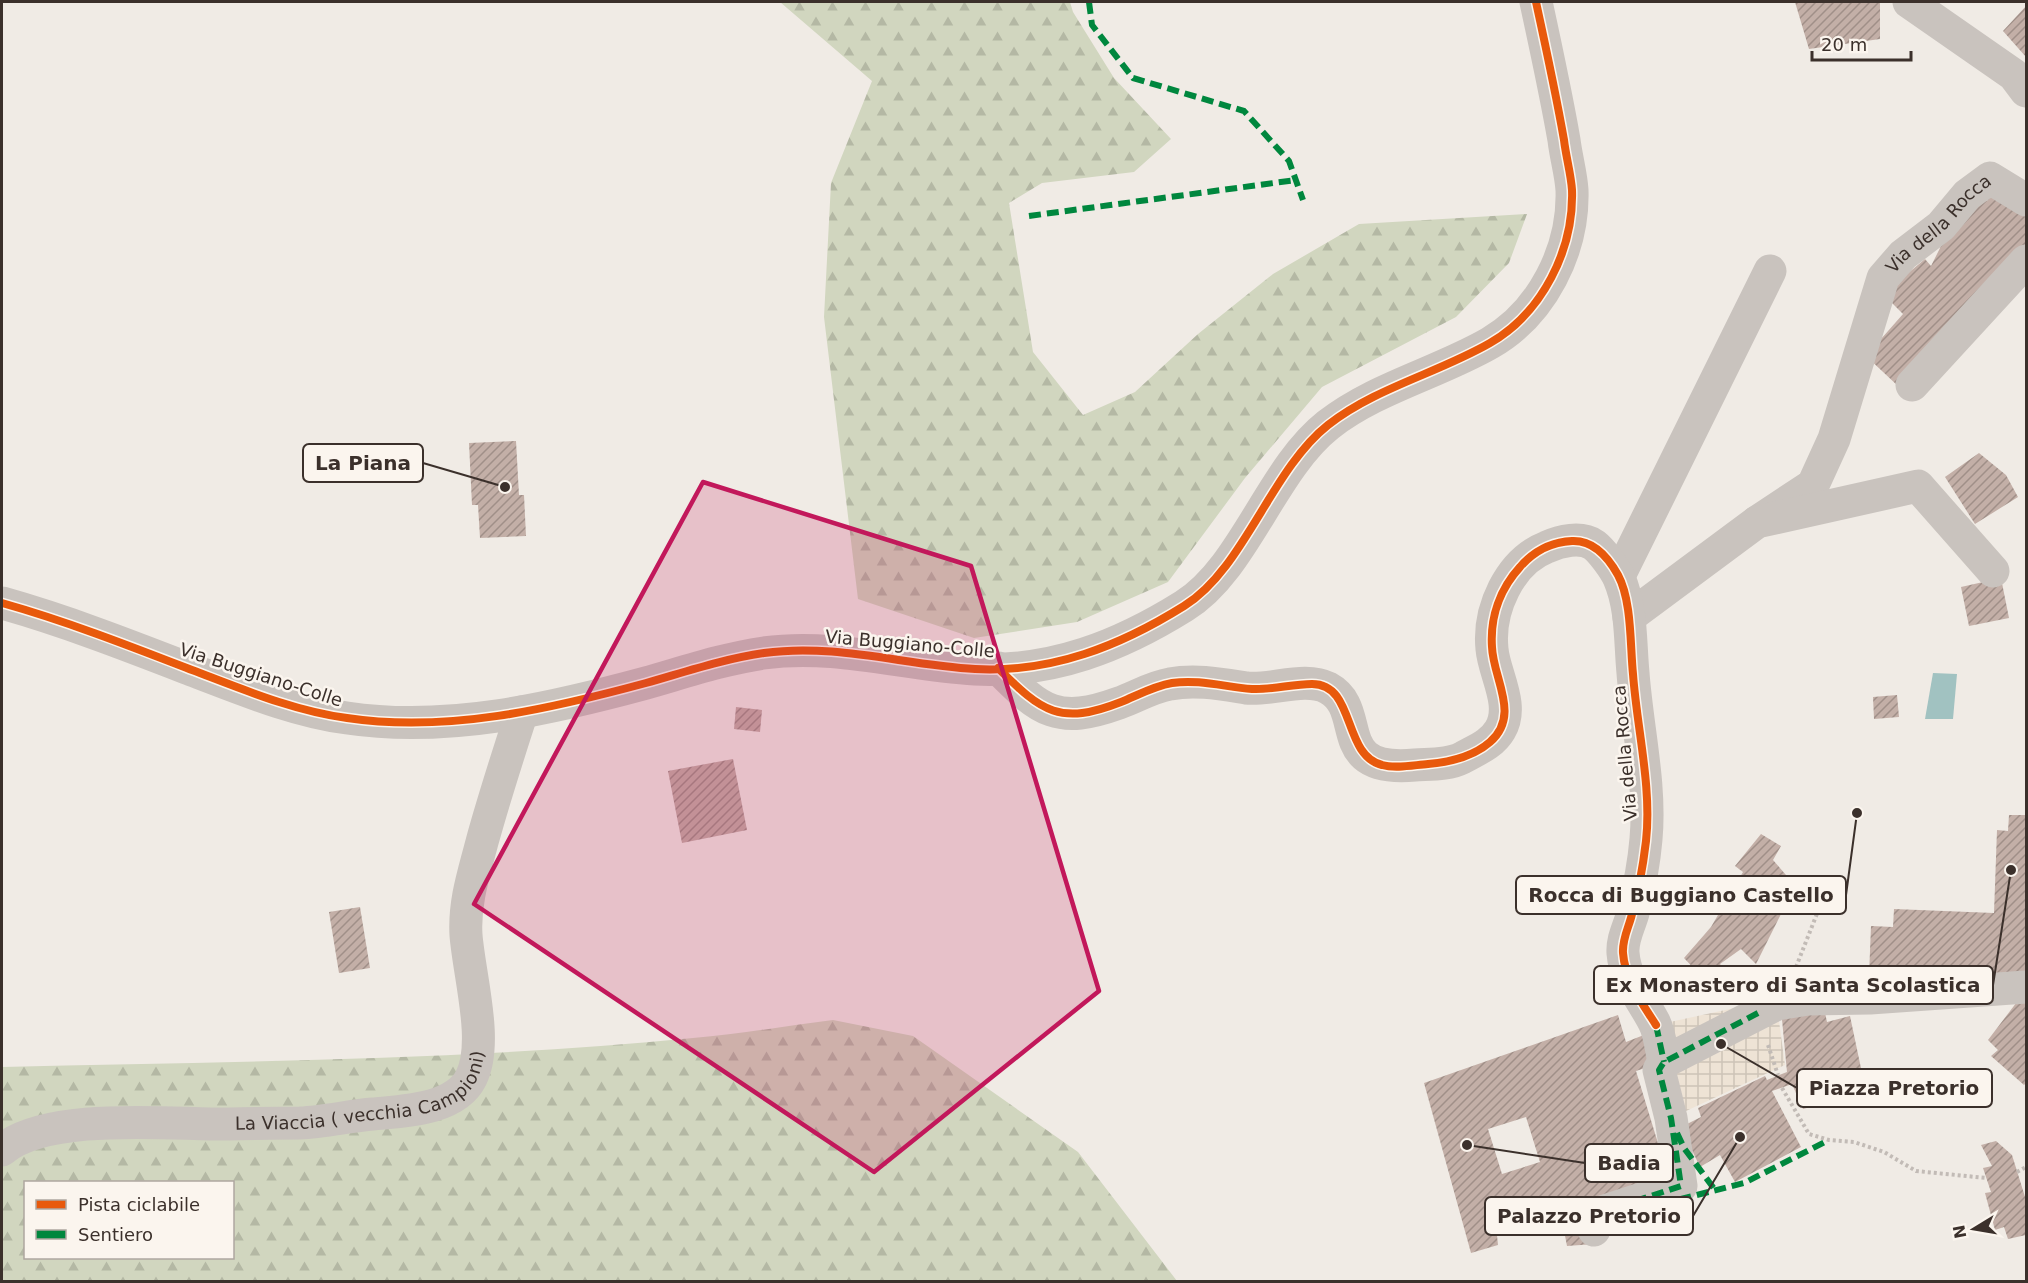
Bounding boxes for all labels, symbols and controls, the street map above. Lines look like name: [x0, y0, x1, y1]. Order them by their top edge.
scale bar: [1812, 24, 1911, 62]
text: 20 m: [1821, 34, 1867, 55]
street label: Via della Rocca: [1881, 170, 1995, 277]
callout: La Piana: [303, 444, 423, 482]
text: La Piana: [315, 451, 411, 475]
street label: Via Buggiano-Colle: [824, 626, 996, 661]
street label: Via Buggiano-Colle: [177, 638, 345, 711]
street label: Via della Rocca: [1608, 684, 1641, 822]
callout: Rocca di Buggiano Castello: [1516, 876, 1846, 914]
text: Rocca di Buggiano Castello: [1528, 883, 1834, 907]
callout: Ex Monastero di Santa Scolastica: [1594, 966, 1993, 1004]
text: Ex Monastero di Santa Scolastica: [1606, 973, 1980, 997]
street label: La Viaccia ( vecchia Campioni): [235, 1050, 488, 1134]
callout: Piazza Pretorio: [1797, 1069, 1992, 1107]
text: Piazza Pretorio: [1809, 1076, 1979, 1100]
callout: Badia: [1585, 1144, 1673, 1182]
text: Badia: [1597, 1151, 1661, 1175]
legend: [24, 1181, 234, 1259]
text: Pista ciclabile: [78, 1194, 200, 1215]
callout: Palazzo Pretorio: [1485, 1197, 1693, 1235]
north arrow: [1944, 1199, 2004, 1259]
text: Palazzo Pretorio: [1497, 1204, 1681, 1228]
text: N: [1949, 1223, 1970, 1240]
text: Sentiero: [78, 1224, 153, 1245]

